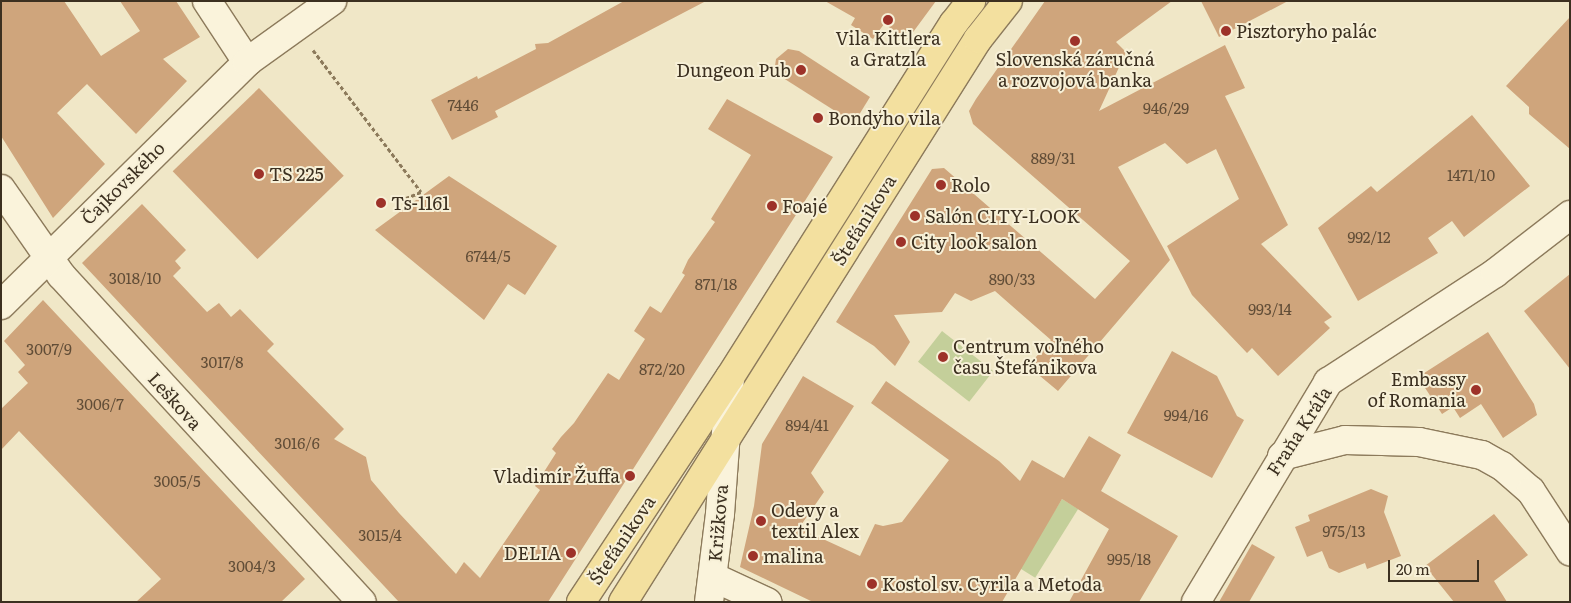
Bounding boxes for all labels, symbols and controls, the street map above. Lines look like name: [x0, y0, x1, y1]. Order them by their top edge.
marker: Vila Kittlera a Gratzla: [882, 14, 894, 26]
place label: Pisztoryho palác: [1236, 20, 1377, 42]
marker: Pisztoryho palác: [1220, 25, 1232, 37]
place label: Vila Kittlera a Gratzla: [835, 28, 941, 70]
marker: Slovenská záručná a rozvojová banka: [1069, 35, 1081, 47]
place label: Slovenská záručná a rozvojová banka: [995, 49, 1155, 92]
place label: Dungeon Pub: [676, 59, 791, 81]
marker: Dungeon Pub: [795, 64, 807, 76]
house number: 7446: [447, 96, 479, 114]
house number: 946/29: [1143, 99, 1189, 117]
place label: Bondyho vila: [828, 107, 941, 129]
marker: Bondyho vila: [812, 112, 824, 124]
street label: Čajkovského: [77, 137, 169, 229]
house number: 889/31: [1031, 149, 1075, 167]
place label: TS 225: [269, 163, 324, 185]
house number: 1471/10: [1447, 166, 1495, 184]
marker: TS 225: [253, 168, 265, 180]
street label: Štefánikova: [828, 171, 900, 269]
place label: Rolo: [951, 174, 990, 196]
marker: Rolo: [935, 179, 947, 191]
place label: Ts-1161: [391, 192, 450, 214]
place label: Foajé: [782, 195, 827, 217]
marker: Ts-1161: [375, 197, 387, 209]
marker: Foajé: [766, 200, 778, 212]
place label: Salón CITY-LOOK: [925, 205, 1080, 227]
marker: Salón CITY-LOOK: [909, 210, 921, 222]
house number: 992/12: [1347, 228, 1391, 246]
place label: City look salon: [911, 231, 1037, 253]
marker: City look salon: [895, 236, 907, 248]
house number: 6744/5: [465, 247, 511, 265]
house number: 3018/10: [109, 269, 161, 287]
house number: 890/33: [989, 270, 1035, 288]
house number: 871/18: [695, 275, 737, 293]
house number: 993/14: [1248, 300, 1292, 318]
place label: Centrum voľného času Štefánikova: [953, 336, 1104, 378]
house number: 3007/9: [26, 340, 72, 358]
marker: Centrum voľného času Štefánikova: [937, 351, 949, 363]
house number: 3017/8: [200, 353, 244, 371]
house number: 872/20: [639, 360, 685, 378]
street label: Leškova: [144, 368, 206, 434]
place label: Embassy of Romania: [1367, 369, 1466, 412]
street label: Fraňa Kráľa: [1262, 382, 1336, 480]
marker: Embassy of Romania: [1470, 384, 1482, 396]
house number: 3006/7: [76, 395, 124, 413]
house number: 994/16: [1164, 406, 1208, 424]
house number: 894/41: [785, 416, 829, 434]
house number: 3016/6: [274, 434, 320, 452]
place label: Vladimír Žuffa: [493, 465, 620, 487]
marker: Vladimír Žuffa: [624, 470, 636, 482]
house number: 3005/5: [153, 472, 201, 490]
street label: Križkova: [704, 483, 732, 563]
street label: Štefánikova: [584, 491, 660, 589]
place label: Odevy a textil Alex: [771, 500, 859, 542]
marker: Odevy a textil Alex: [755, 515, 767, 527]
house number: 975/13: [1322, 522, 1366, 540]
house number: 3015/4: [358, 526, 402, 544]
place label: DELIA: [504, 542, 561, 564]
place label: malina: [763, 545, 824, 567]
marker: DELIA: [565, 547, 577, 559]
marker: malina: [747, 550, 759, 562]
house number: 995/18: [1107, 550, 1151, 568]
scale bar: [1391, 550, 1482, 582]
house number: 3004/3: [228, 557, 276, 575]
text: 20 m: [1396, 557, 1430, 580]
place label: Kostol sv. Cyrila a Metoda: [882, 573, 1102, 595]
marker: Kostol sv. Cyrila a Metoda: [866, 578, 878, 590]

